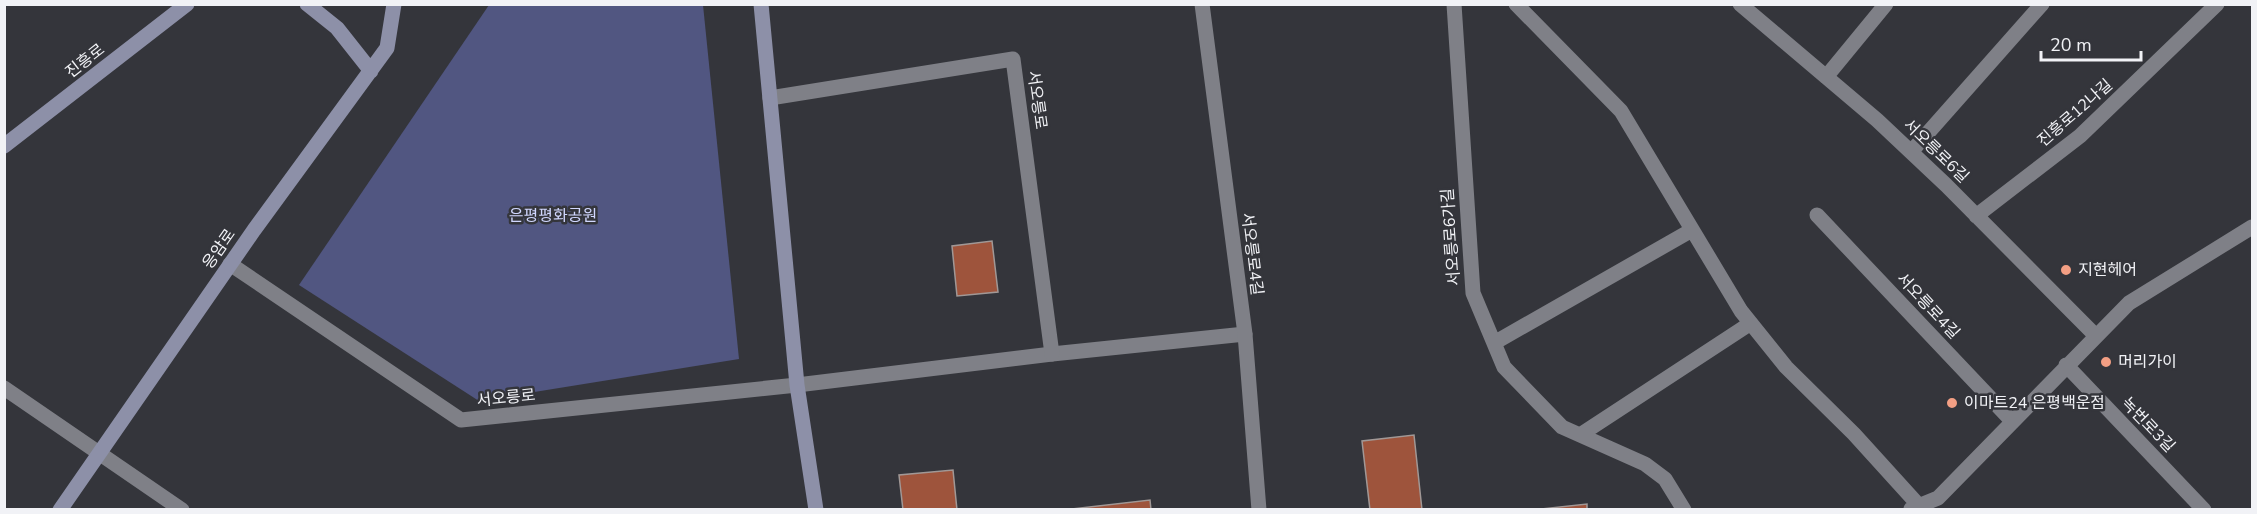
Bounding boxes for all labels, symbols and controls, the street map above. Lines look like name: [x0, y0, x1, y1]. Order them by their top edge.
scale bar: [2041, 24, 2142, 62]
text: 20 m: [2050, 33, 2092, 57]
street label: 진흥로: [61, 39, 109, 83]
street label: 서오릉로: [1022, 69, 1052, 131]
street label: 진흥로12나길: [2033, 74, 2117, 152]
street label: 서오릉로6길: [1898, 114, 1974, 188]
street label: 서오릉로6가길: [1437, 187, 1465, 287]
park label: 은평평화공원: [509, 205, 597, 227]
street label: 서오릉로4길: [1236, 211, 1268, 297]
street label: 응암로: [197, 224, 241, 273]
place label: 지현헤어: [2078, 259, 2137, 281]
marker: 지현헤어: [2059, 263, 2073, 277]
street label: 서오릉로4길: [1892, 268, 1964, 344]
place label: 머리가이: [2118, 351, 2177, 373]
marker: 머리가이: [2099, 355, 2113, 369]
street label: 서오릉로: [476, 384, 537, 412]
place label: 이마트24 은평백운점: [1964, 392, 2105, 414]
street label: 녹번로3길: [2116, 393, 2180, 457]
marker: 이마트24 은평백운점: [1945, 396, 1959, 410]

